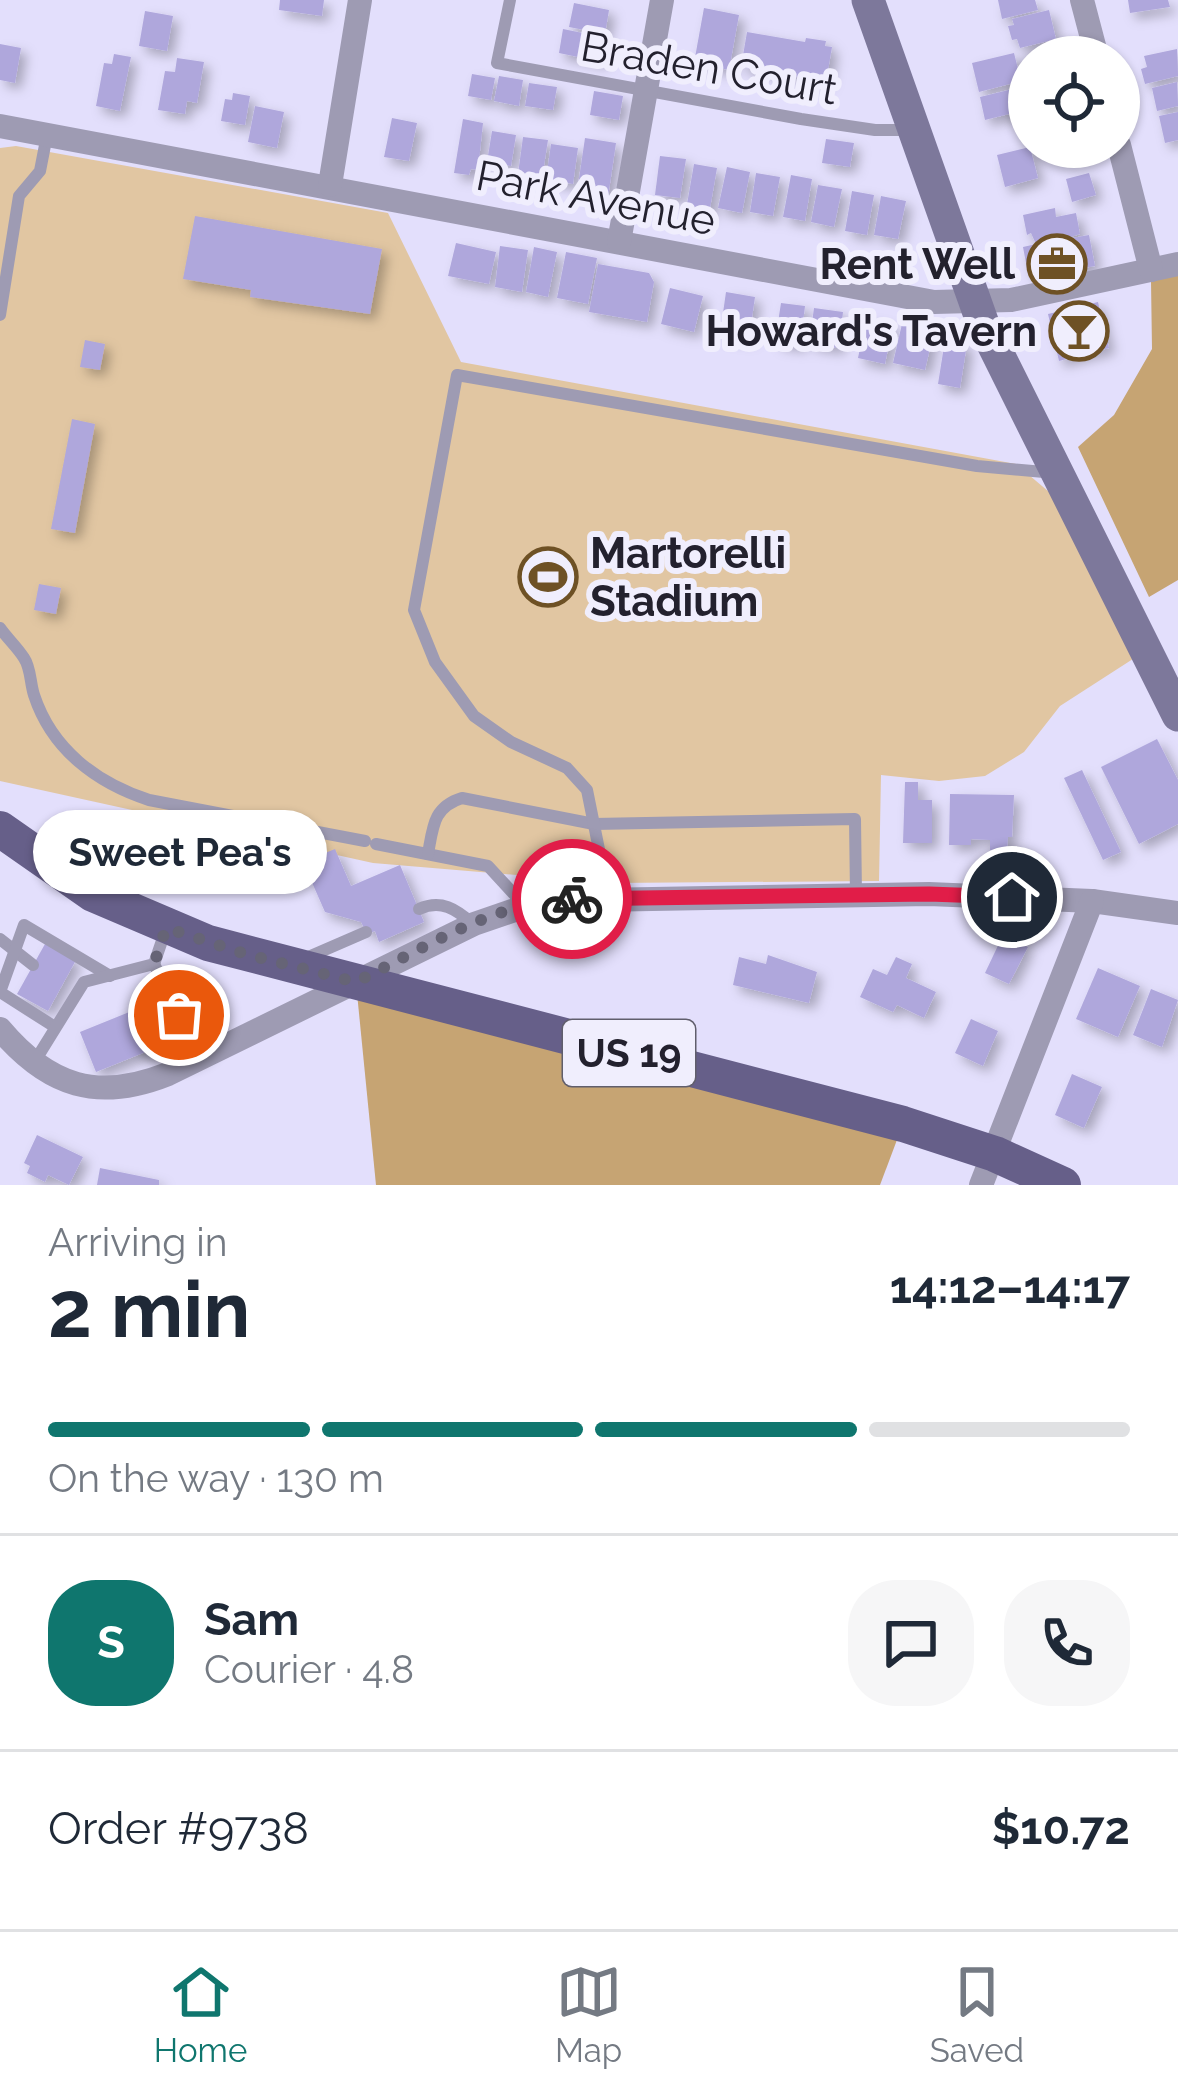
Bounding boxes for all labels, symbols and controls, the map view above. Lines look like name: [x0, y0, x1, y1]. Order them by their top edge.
street label: Braden Court: [577, 21, 841, 115]
map controls: [1008, 36, 1140, 168]
button: locate: [1008, 36, 1140, 168]
street label: Park Avenue: [472, 151, 720, 245]
office icon: Rent Well: [1026, 233, 1088, 295]
place label: Rent Well: [820, 240, 1016, 289]
bar icon: Howard's Tavern: [1048, 300, 1110, 362]
place label: Howard's Tavern: [706, 307, 1037, 356]
place label: Martorelli Stadium: [590, 529, 786, 626]
sports icon: Martorelli Stadium: [517, 546, 579, 608]
callout: Sweet Pea's: [32, 811, 326, 895]
text: Sweet Pea's: [69, 829, 291, 875]
courier: [512, 839, 632, 959]
pin: [961, 846, 1063, 948]
icon: home: [979, 864, 1045, 930]
icon: bike: [539, 866, 605, 932]
pin: [128, 964, 230, 1066]
icon: bag: [146, 982, 212, 1048]
road number: US 19: [563, 1020, 695, 1086]
text: Arriving in: [48, 1219, 228, 1265]
text: 14:12–14:17: [890, 1261, 1130, 1314]
text: 2 min: [48, 1264, 250, 1355]
text: On the way · 130 m: [48, 1455, 384, 1501]
button: chat: [848, 1580, 974, 1706]
button: phone: [1004, 1580, 1130, 1706]
text: Sam: [204, 1593, 299, 1646]
text: S: [97, 1616, 125, 1669]
text: Courier · 4.8: [204, 1646, 414, 1692]
text: Order #9738: [48, 1802, 309, 1855]
text: $10.72: [992, 1802, 1130, 1855]
tab: Home: [154, 1959, 247, 2070]
tab: Map: [555, 1959, 622, 2070]
tab: Saved: [930, 1959, 1024, 2070]

